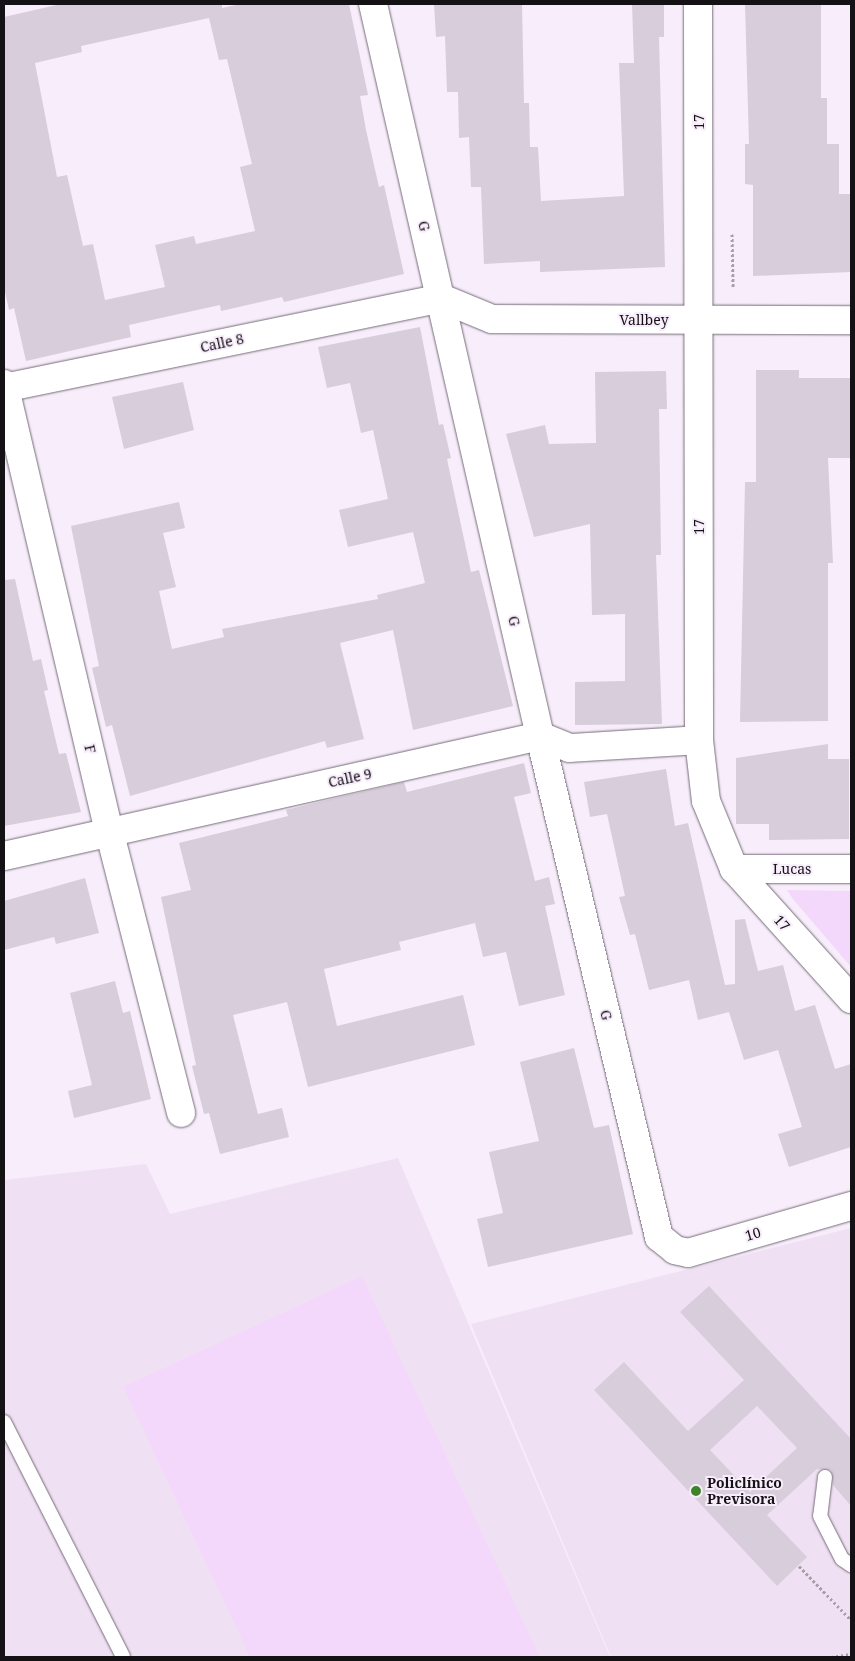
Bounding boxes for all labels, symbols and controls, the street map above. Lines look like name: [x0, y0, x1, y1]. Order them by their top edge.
street label: 17: [691, 114, 707, 130]
street label: G: [415, 219, 433, 233]
street label: Vallbey: [619, 312, 669, 328]
street label: Calle 8: [199, 330, 245, 356]
street label: 17: [691, 519, 707, 535]
street label: G: [505, 614, 523, 628]
street label: F: [81, 743, 99, 755]
street label: Calle 9: [327, 765, 373, 791]
street label: Lucas: [773, 861, 811, 877]
street label: 17: [771, 912, 793, 934]
street label: G: [597, 1008, 615, 1022]
street label: 10: [743, 1224, 763, 1244]
place label: Policlínico Previsora: [707, 1475, 782, 1508]
marker: Policlínico Previsora: [689, 1484, 703, 1498]

